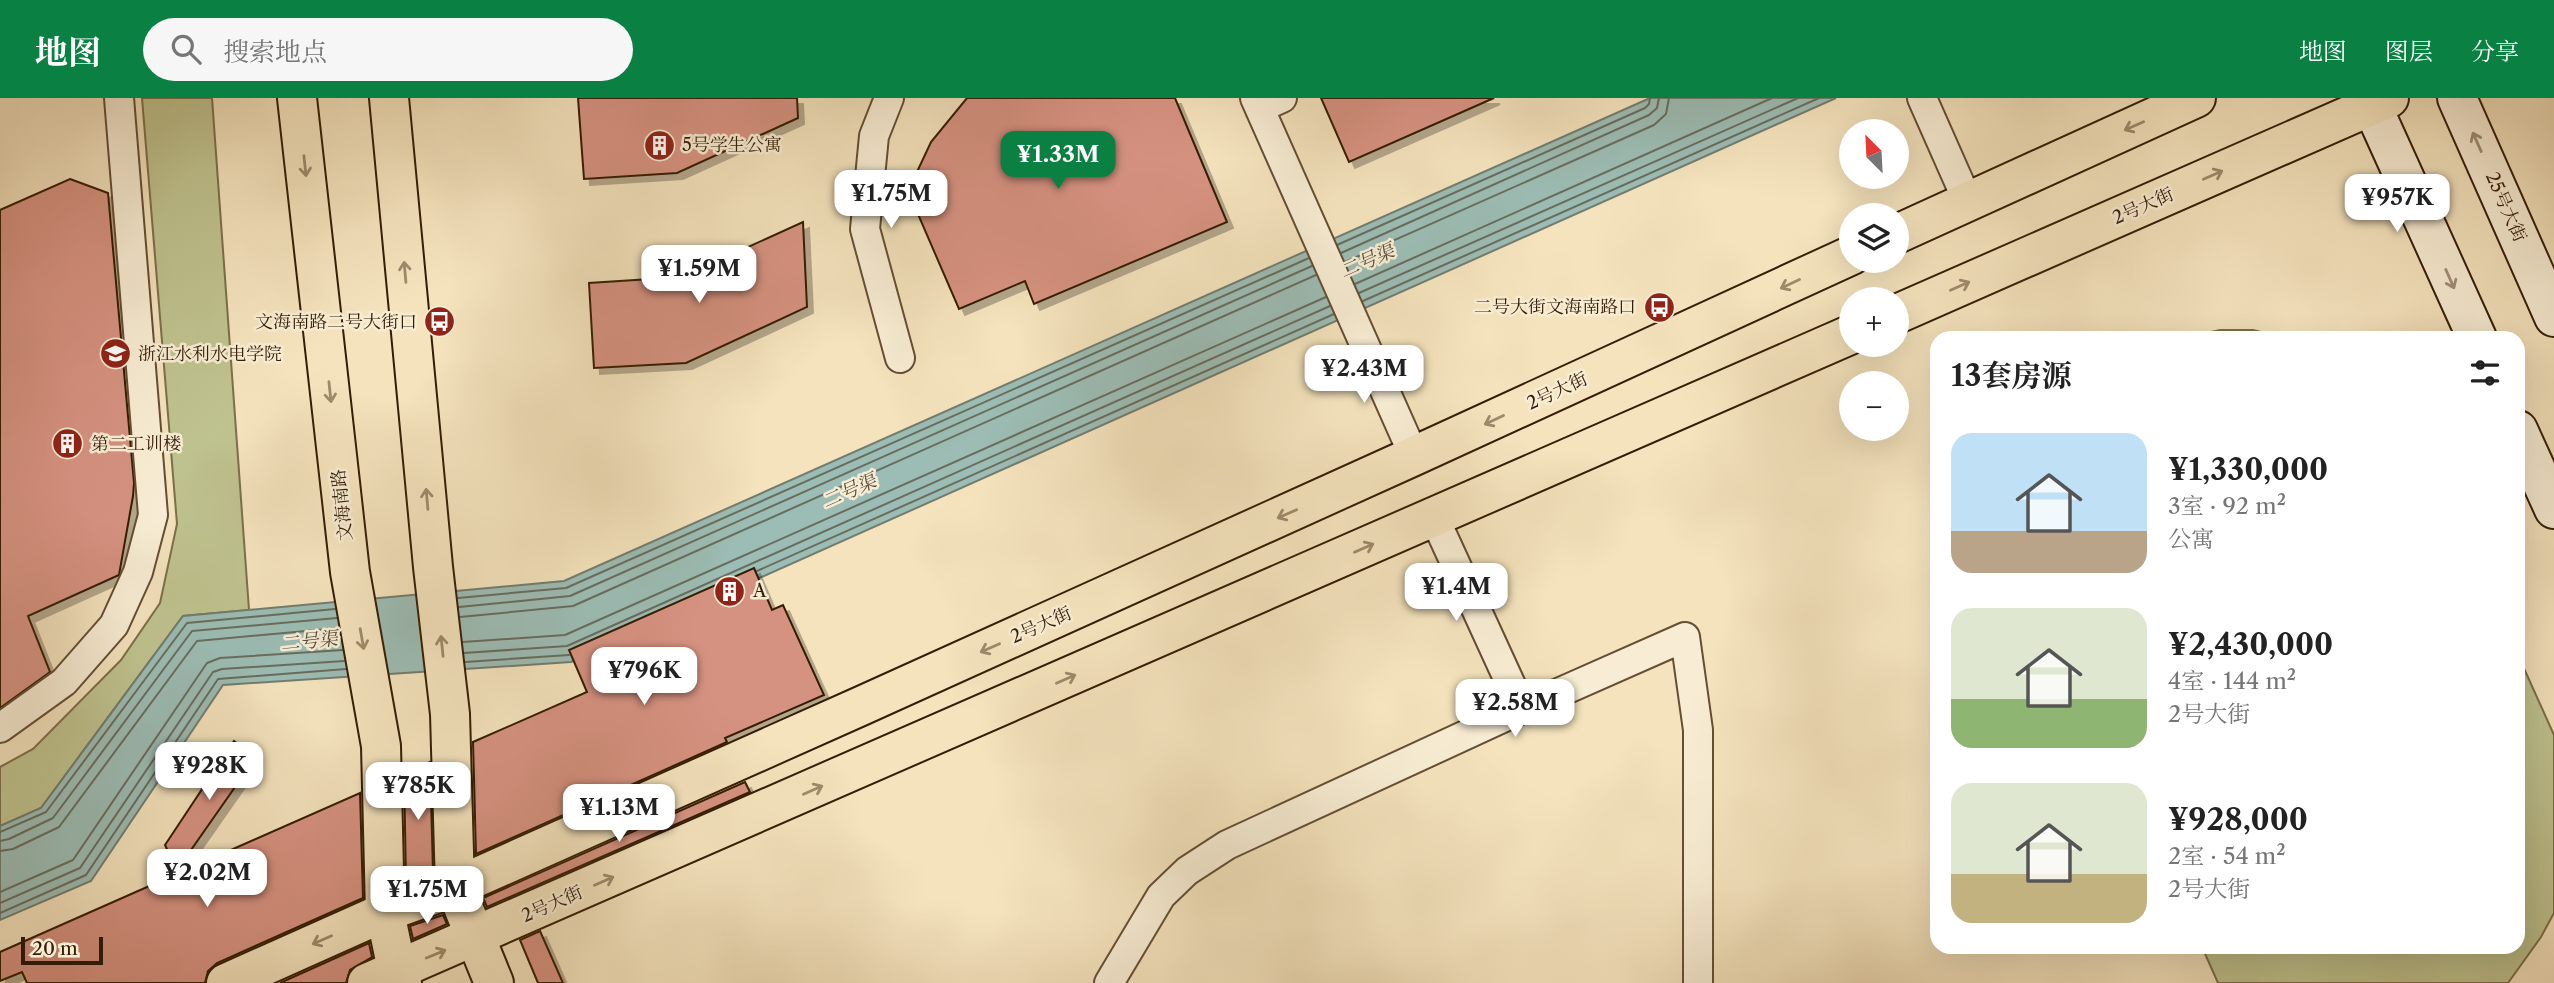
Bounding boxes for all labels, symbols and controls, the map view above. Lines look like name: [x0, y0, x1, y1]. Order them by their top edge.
search box: [143, 18, 633, 81]
icon: search: [167, 30, 205, 68]
text: 地图: [35, 32, 101, 73]
text: 搜索地点: [223, 36, 327, 68]
text: 地图: [2299, 37, 2347, 66]
text: 图层: [2385, 37, 2433, 66]
text: 分享: [2471, 37, 2519, 66]
north arrow: [1839, 119, 1909, 189]
map controls: [1839, 119, 1909, 441]
one-way arrow: [2124, 120, 2145, 133]
building icon: 5号学生公寓: [642, 128, 676, 162]
pin: ¥1.33M: [1001, 132, 1115, 191]
one-way arrow: [2470, 132, 2483, 154]
place label: 5号学生公寓: [682, 134, 782, 156]
text: ¥1.33M: [1017, 140, 1099, 168]
one-way arrow: [298, 154, 311, 177]
one-way arrow: [2201, 168, 2223, 181]
street label: 25号大街: [2481, 169, 2531, 245]
pin: ¥1.75M: [834, 170, 948, 230]
pin: ¥957K: [2348, 174, 2446, 234]
text: ¥1.75M: [850, 179, 932, 207]
street label: 2号大街: [2109, 183, 2177, 229]
text: ¥957K: [2361, 183, 2433, 211]
button: layers: [1839, 203, 1909, 273]
water label: 二号渠: [1336, 238, 1400, 283]
pin: ¥1.59M: [642, 246, 756, 305]
text: ¥1.59M: [657, 254, 741, 282]
one-way arrow: [398, 261, 411, 284]
one-way arrow: [2444, 268, 2457, 290]
one-way arrow: [1779, 278, 1801, 291]
one-way arrow: [1948, 279, 1970, 292]
button: +: [1839, 287, 1909, 357]
bus stop icon: 二号大街文海南路口: [1642, 290, 1676, 324]
place label: 二号大街文海南路口: [1474, 296, 1636, 318]
bus stop icon: 文海南路二号大街口: [423, 305, 457, 339]
place label: 文海南路二号大街口: [255, 311, 417, 333]
school or university icon: 浙江水利水电学院: [98, 337, 132, 371]
place label: 浙江水利水电学院: [138, 343, 282, 365]
pin: ¥2.43M: [1307, 345, 1421, 405]
text: ¥2.43M: [1321, 354, 1407, 382]
icon: filters: [2466, 354, 2504, 392]
text: 13套房源: [1951, 357, 2071, 394]
street label: 2号大街: [1523, 367, 1591, 415]
button: −: [1839, 371, 1909, 441]
one-way arrow: [323, 380, 336, 403]
one-way arrow: [1484, 414, 1505, 427]
building icon: 第二工训楼: [51, 427, 85, 461]
place label: 第二工训楼: [91, 433, 181, 455]
text: ¥1,330,000: [2168, 451, 2328, 488]
icon: home: [2007, 461, 2091, 545]
street label: 文海南路: [327, 468, 357, 542]
water label: 二号渠: [818, 468, 882, 513]
one-way arrow: [420, 488, 433, 511]
text: 3室 · 92 m²: [2168, 492, 2286, 520]
one-way arrow: [1276, 508, 1298, 521]
text: 公寓: [2168, 525, 2214, 553]
one-way arrow: [1353, 541, 1374, 554]
pin: ¥1.4M: [1407, 564, 1505, 623]
text: ¥1.4M: [1421, 572, 1491, 600]
building icon: A: [713, 574, 747, 608]
place label: A: [752, 580, 767, 602]
street label: 2号大街: [1007, 602, 1075, 648]
water label: 二号渠: [279, 626, 342, 655]
text: ¥2,430,000: [2168, 626, 2333, 663]
one-way arrow: [356, 627, 369, 650]
one-way arrow: [435, 635, 448, 658]
icon: home: [2007, 636, 2091, 720]
one-way arrow: [980, 642, 1001, 655]
pin: ¥796K: [595, 648, 693, 707]
text: ¥796K: [607, 656, 681, 684]
text: 4室 · 144 m²: [2168, 667, 2296, 695]
one-way arrow: [1055, 671, 1076, 684]
pin: ¥2.58M: [1458, 680, 1572, 739]
text: ¥2.58M: [1472, 688, 1559, 716]
text: 2号大街: [2168, 700, 2250, 728]
pin: ¥928K: [160, 742, 258, 802]
text: ¥928K: [171, 751, 247, 779]
pin: ¥785K: [369, 762, 467, 822]
text: ¥785K: [382, 771, 454, 799]
one-way arrow: [801, 782, 823, 795]
pin: ¥1.13M: [562, 784, 676, 844]
text: ¥1.13M: [579, 793, 659, 821]
text: ¥928,000: [2168, 801, 2308, 838]
icon: home: [2007, 811, 2091, 895]
text: 2室 · 54 m²: [2168, 842, 2286, 870]
pin: ¥2.02M: [150, 850, 264, 909]
text: ¥2.02M: [163, 858, 251, 886]
pin: ¥1.75M: [370, 866, 484, 926]
one-way arrow: [593, 874, 614, 887]
text: ¥1.75M: [386, 875, 468, 903]
text: 2号大街: [2168, 875, 2250, 903]
street label: 2号大街: [518, 881, 586, 927]
scale bar: [21, 934, 103, 966]
one-way arrow: [312, 934, 333, 947]
text: 20 m: [32, 937, 78, 960]
one-way arrow: [424, 946, 446, 959]

